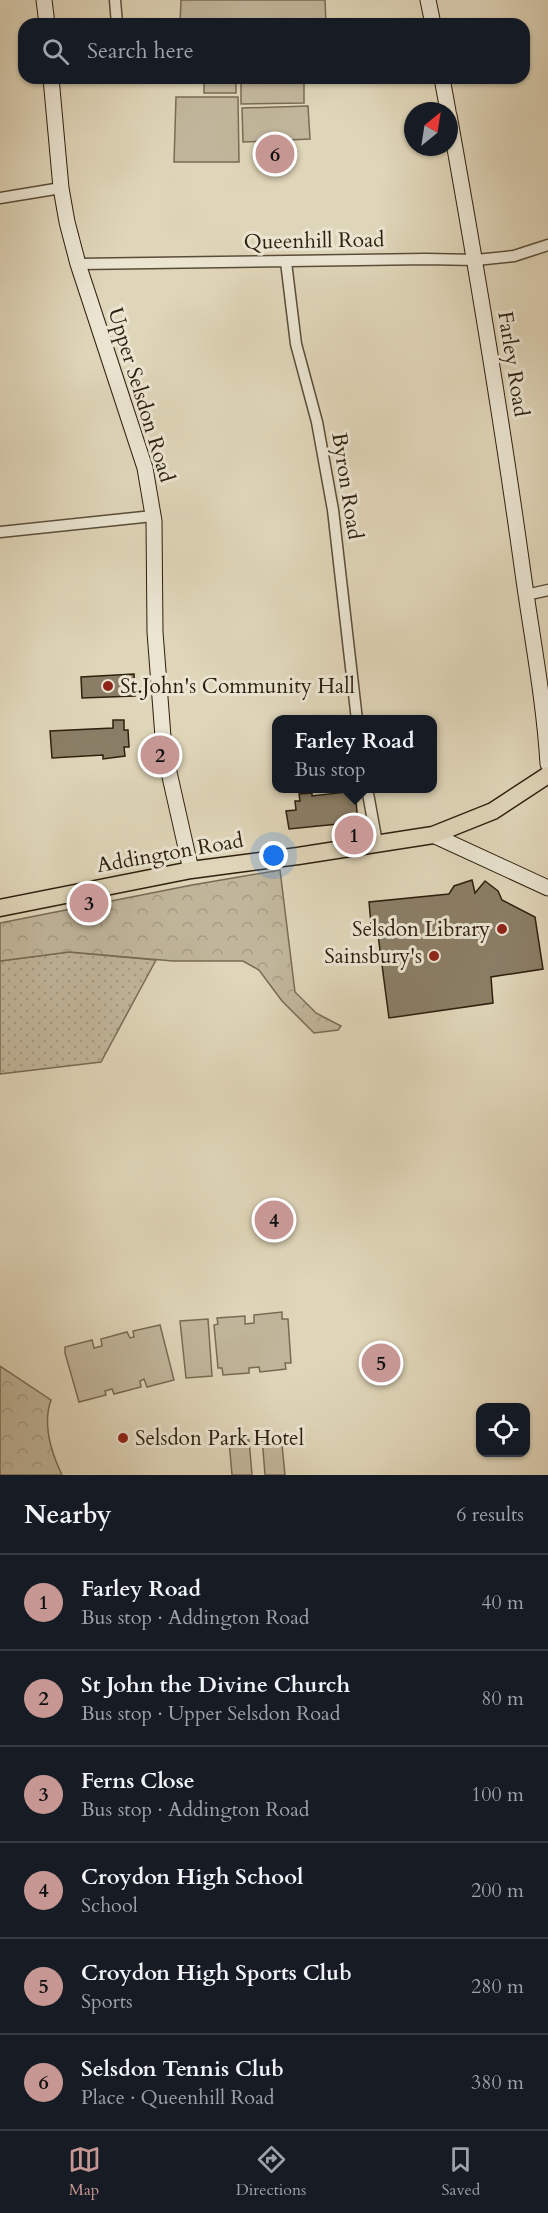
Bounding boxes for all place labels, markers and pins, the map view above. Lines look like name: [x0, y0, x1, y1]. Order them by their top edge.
pin: 6: [256, 132, 294, 176]
place label: St.John's Community Hall: [120, 672, 355, 701]
marker: St.John's Community Hall: [101, 679, 115, 693]
pin: 2: [140, 732, 180, 777]
pin: 1: [334, 812, 374, 858]
pin: 3: [70, 880, 109, 926]
place label: Selsdon Library: [352, 915, 490, 944]
marker: Selsdon Library: [495, 922, 509, 936]
place label: Sainsbury's: [324, 942, 422, 971]
marker: Sainsbury's: [427, 949, 441, 963]
pin: 4: [254, 1198, 294, 1242]
pin: 5: [362, 1340, 400, 1386]
place label: Selsdon Park Hotel: [135, 1424, 304, 1453]
marker: Selsdon Park Hotel: [116, 1431, 130, 1445]

